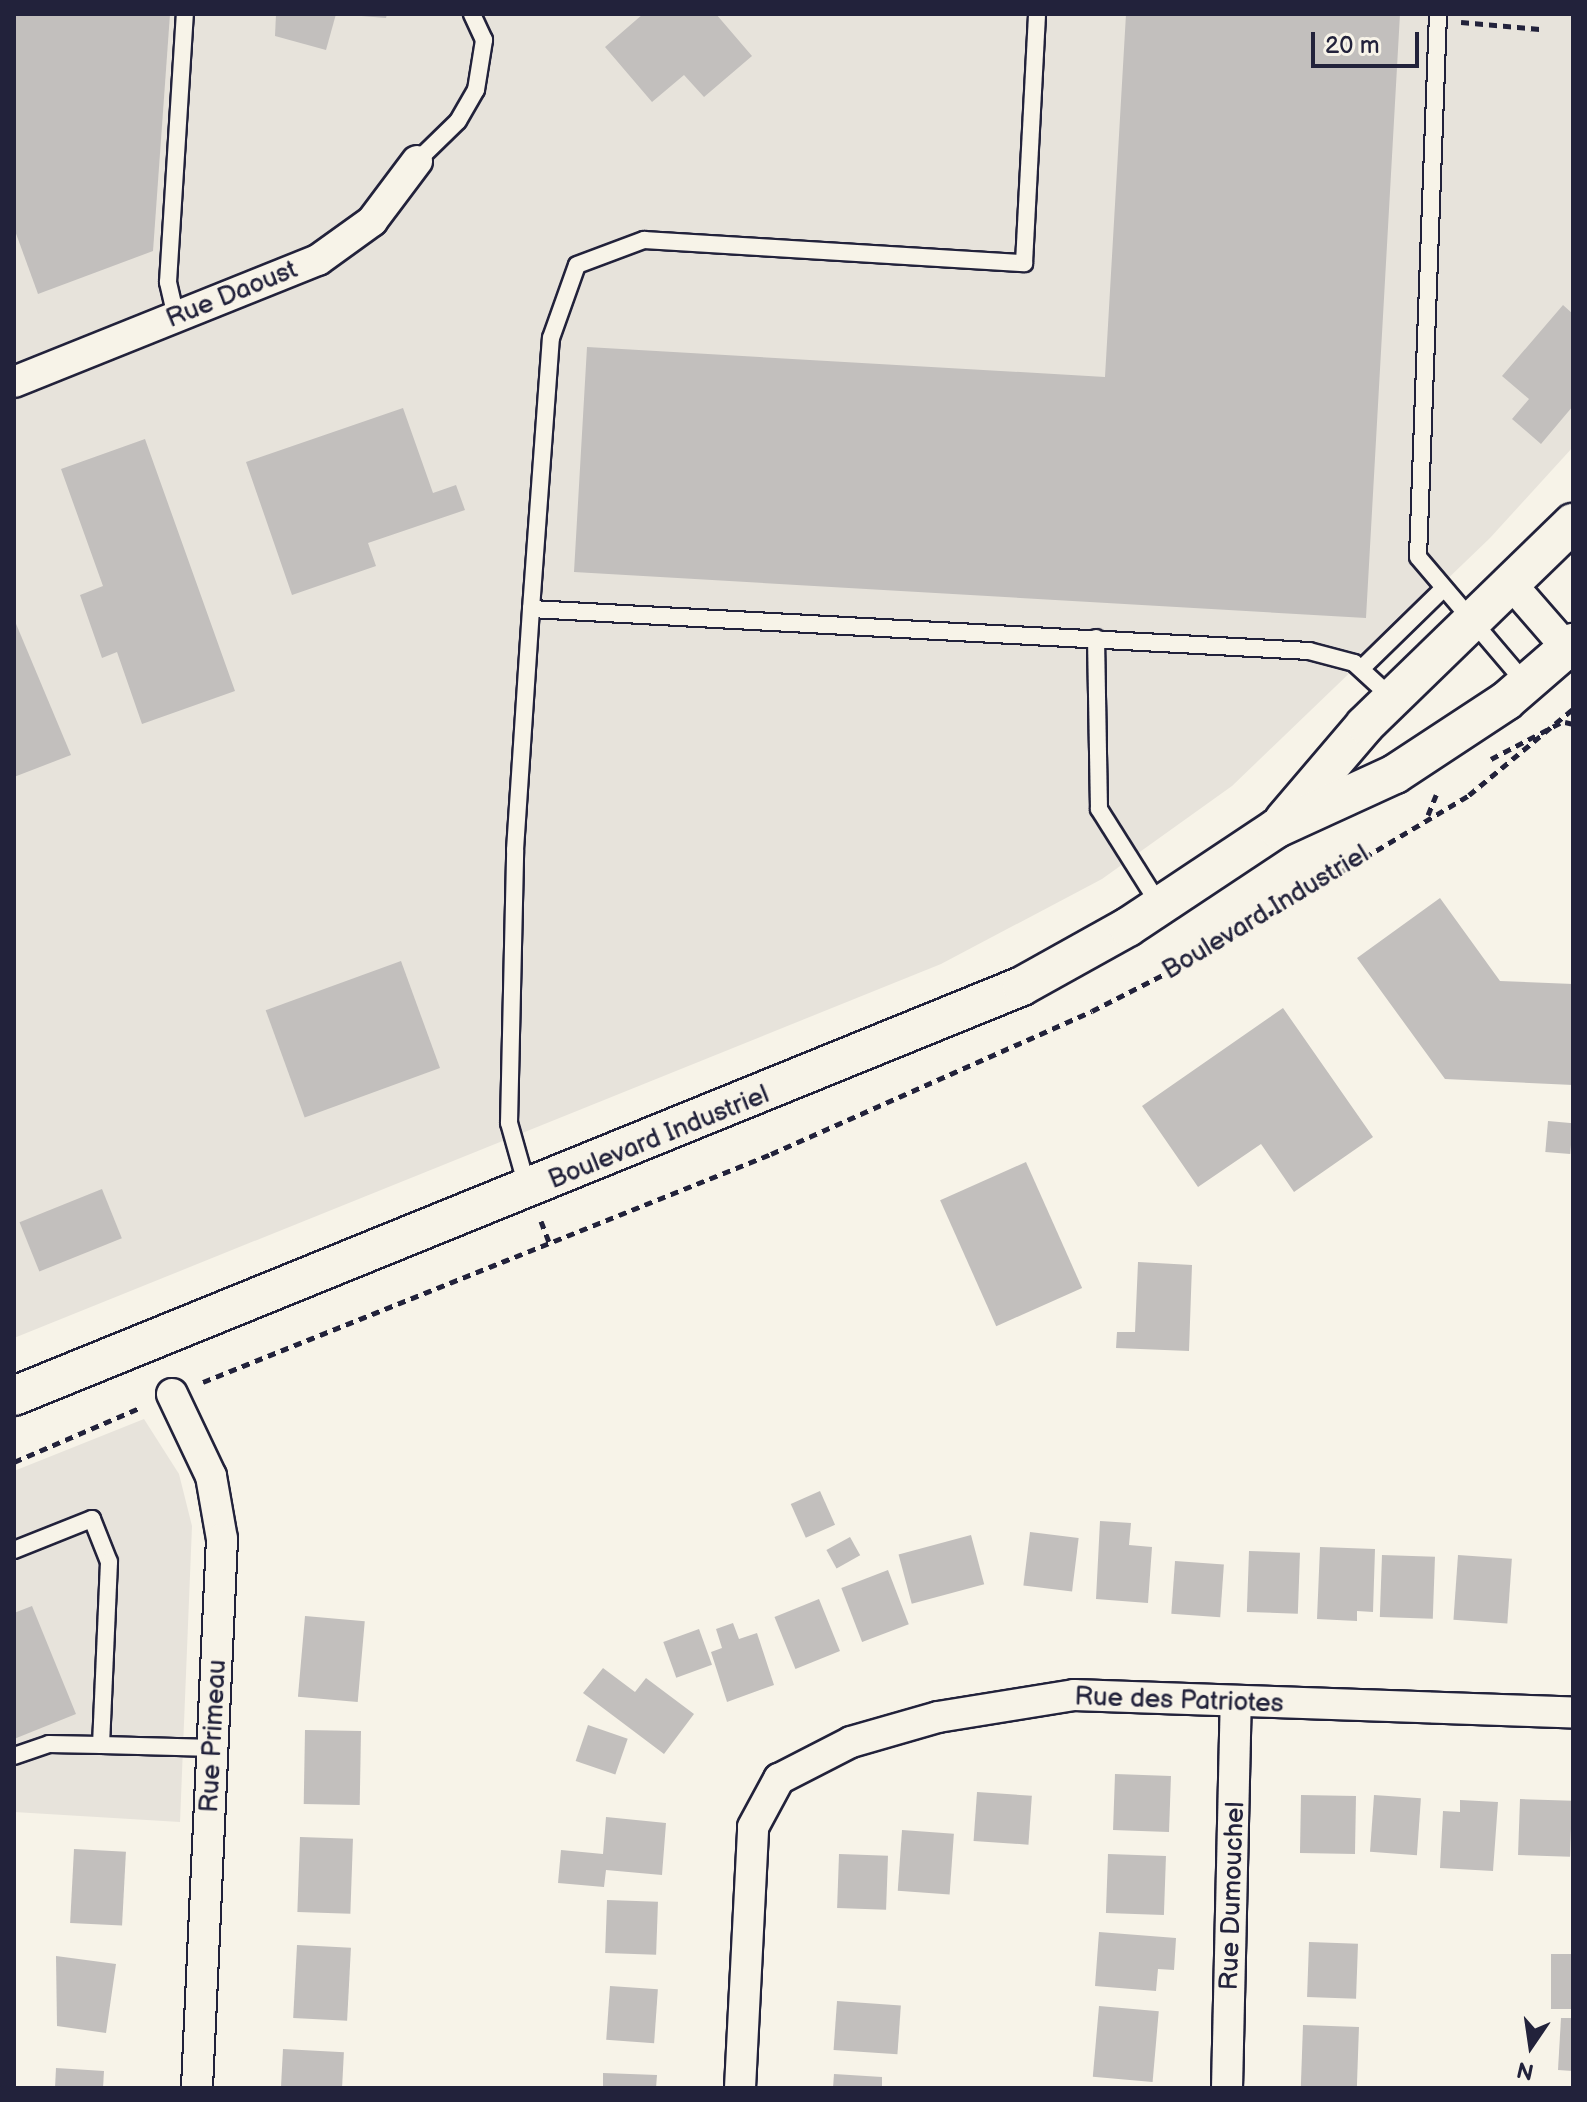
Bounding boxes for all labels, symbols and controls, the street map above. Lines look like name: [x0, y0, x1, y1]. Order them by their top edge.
scale bar: [1315, 16, 1423, 66]
text: 20 m: [1325, 31, 1380, 60]
street label: Rue Daoust: [162, 255, 302, 335]
street label: Boulevard Industriel: [1157, 839, 1375, 987]
street label: Boulevard Industriel: [544, 1080, 774, 1196]
street label: Rue Primeau: [194, 1659, 234, 1813]
street label: Rue des Patriotes: [1074, 1682, 1284, 1720]
street label: Rue Dumouchel: [1214, 1801, 1252, 1991]
north arrow: [1491, 2006, 1571, 2086]
text: N: [1514, 2055, 1537, 2085]

